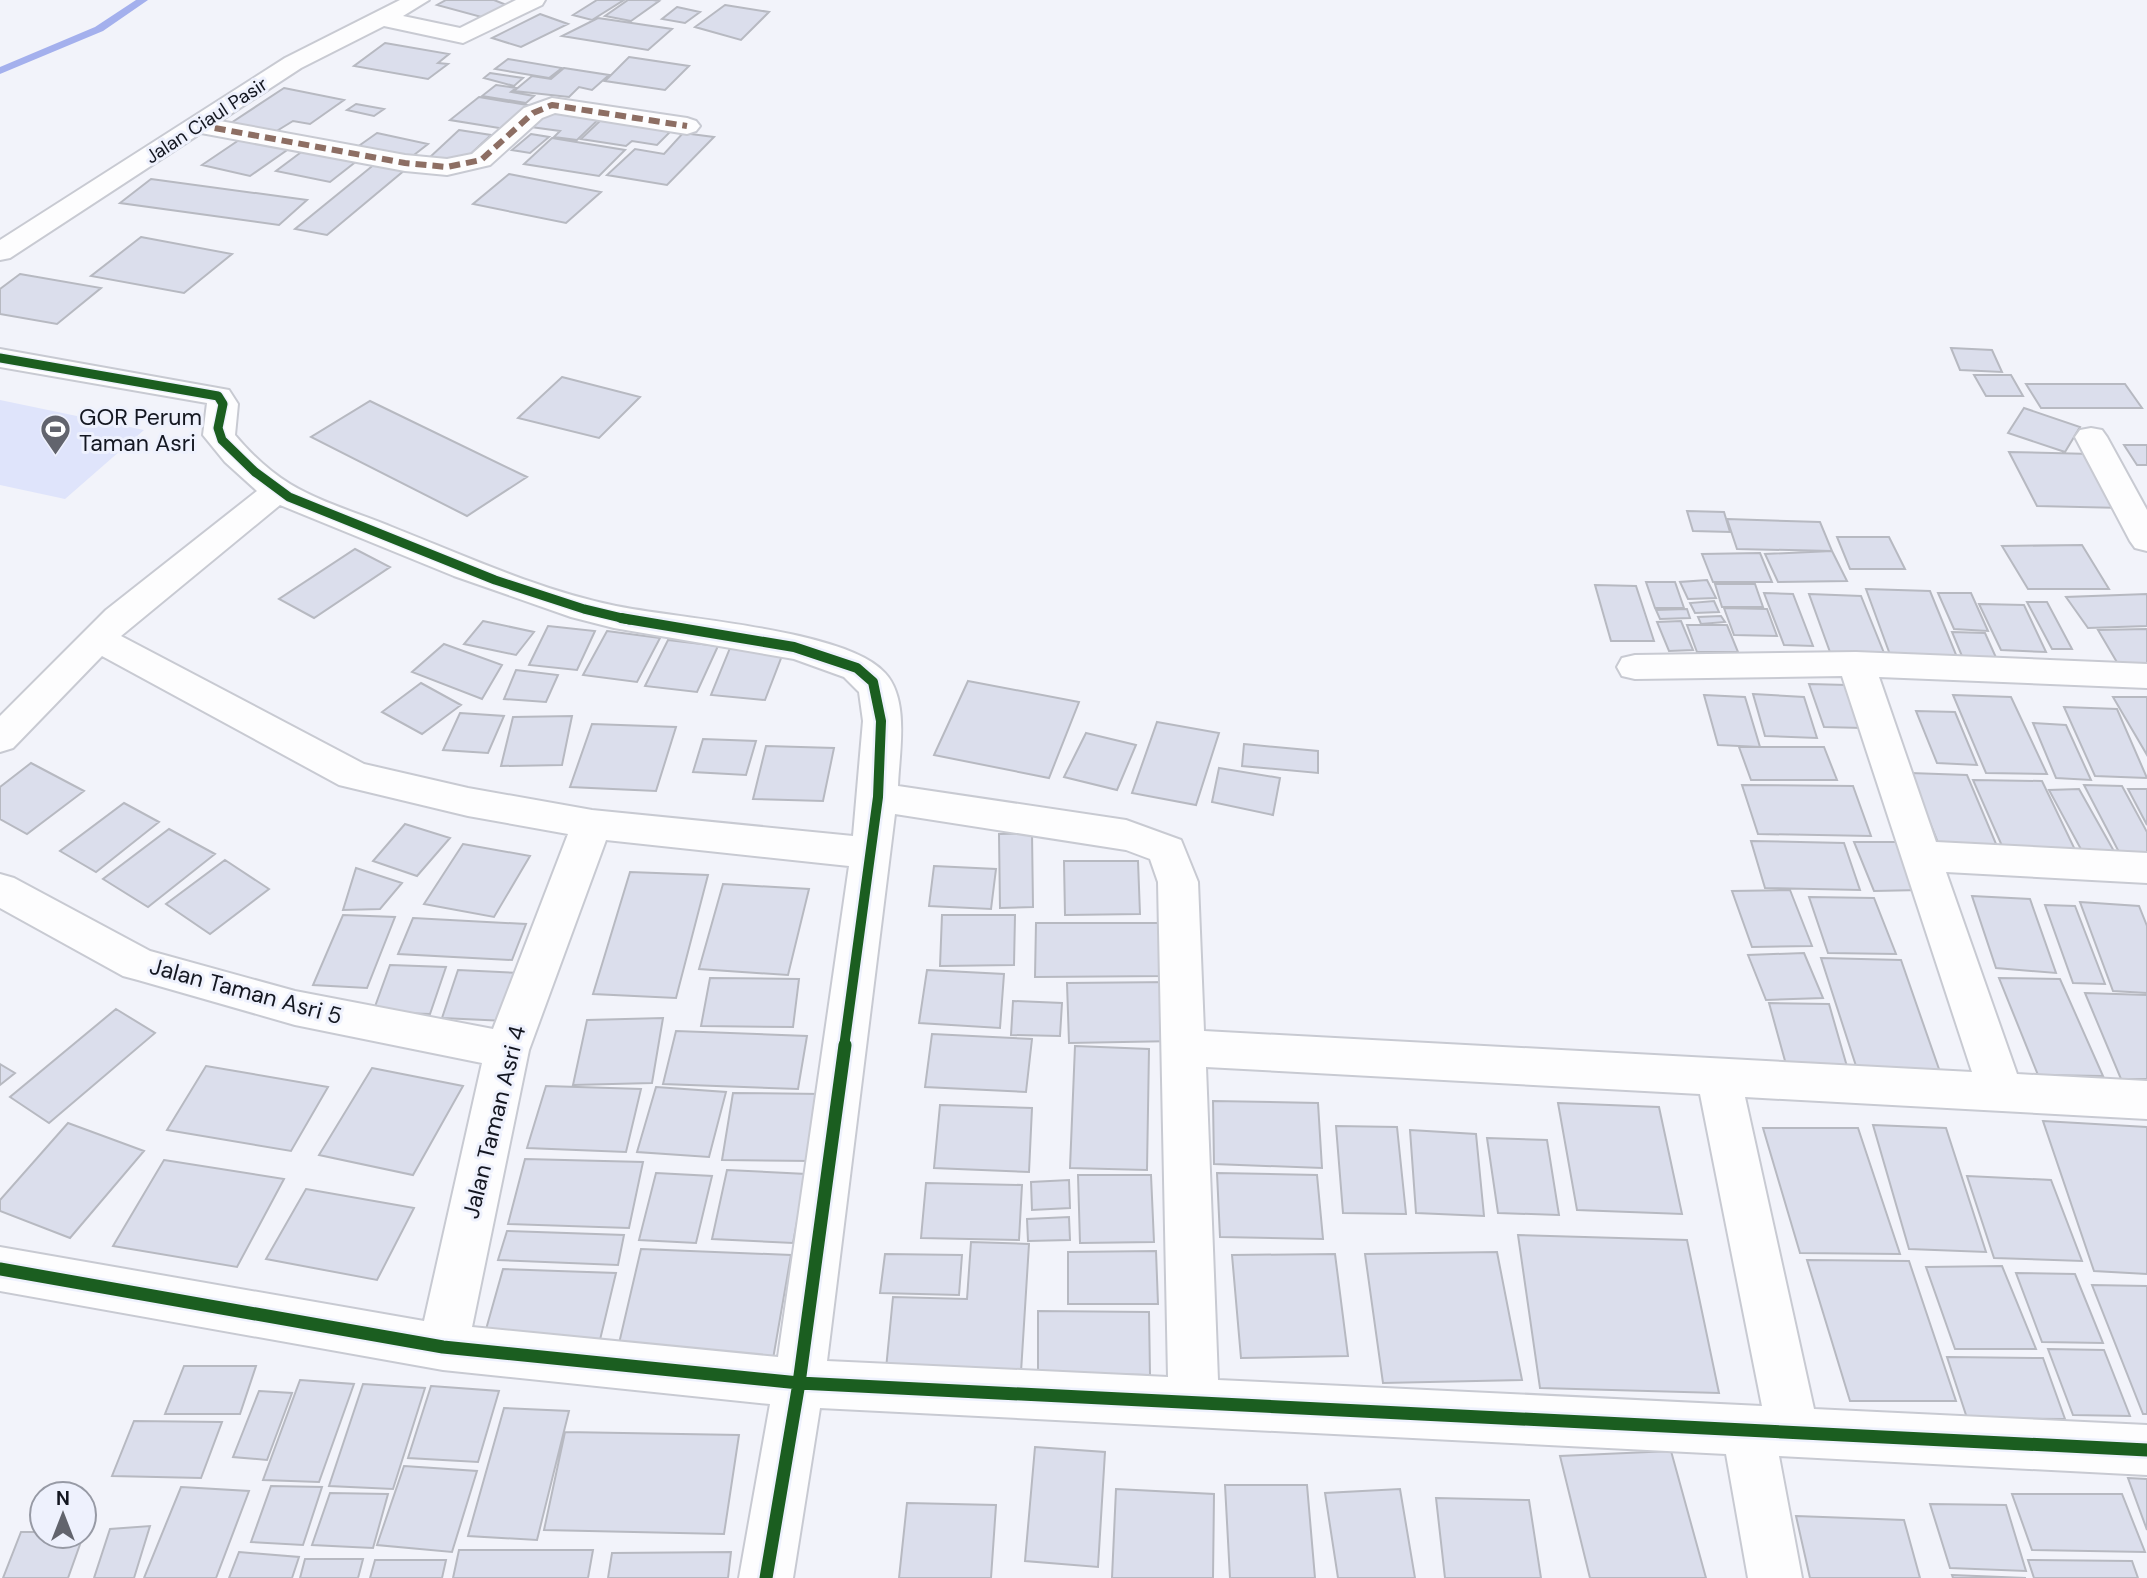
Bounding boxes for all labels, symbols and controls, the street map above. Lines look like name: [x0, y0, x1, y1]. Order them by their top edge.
street label: Jalan Ciaul Pasir: [140, 72, 272, 169]
place label: GOR Perum Taman Asri: [79, 402, 202, 458]
sports icon: GOR Perum Taman Asri: [39, 413, 73, 457]
street label: Jalan Taman Asri 5: [146, 951, 346, 1031]
street label: Jalan Taman Asri 4: [455, 1022, 533, 1222]
north arrow: [28, 1480, 98, 1550]
text: N: [56, 1486, 70, 1511]

